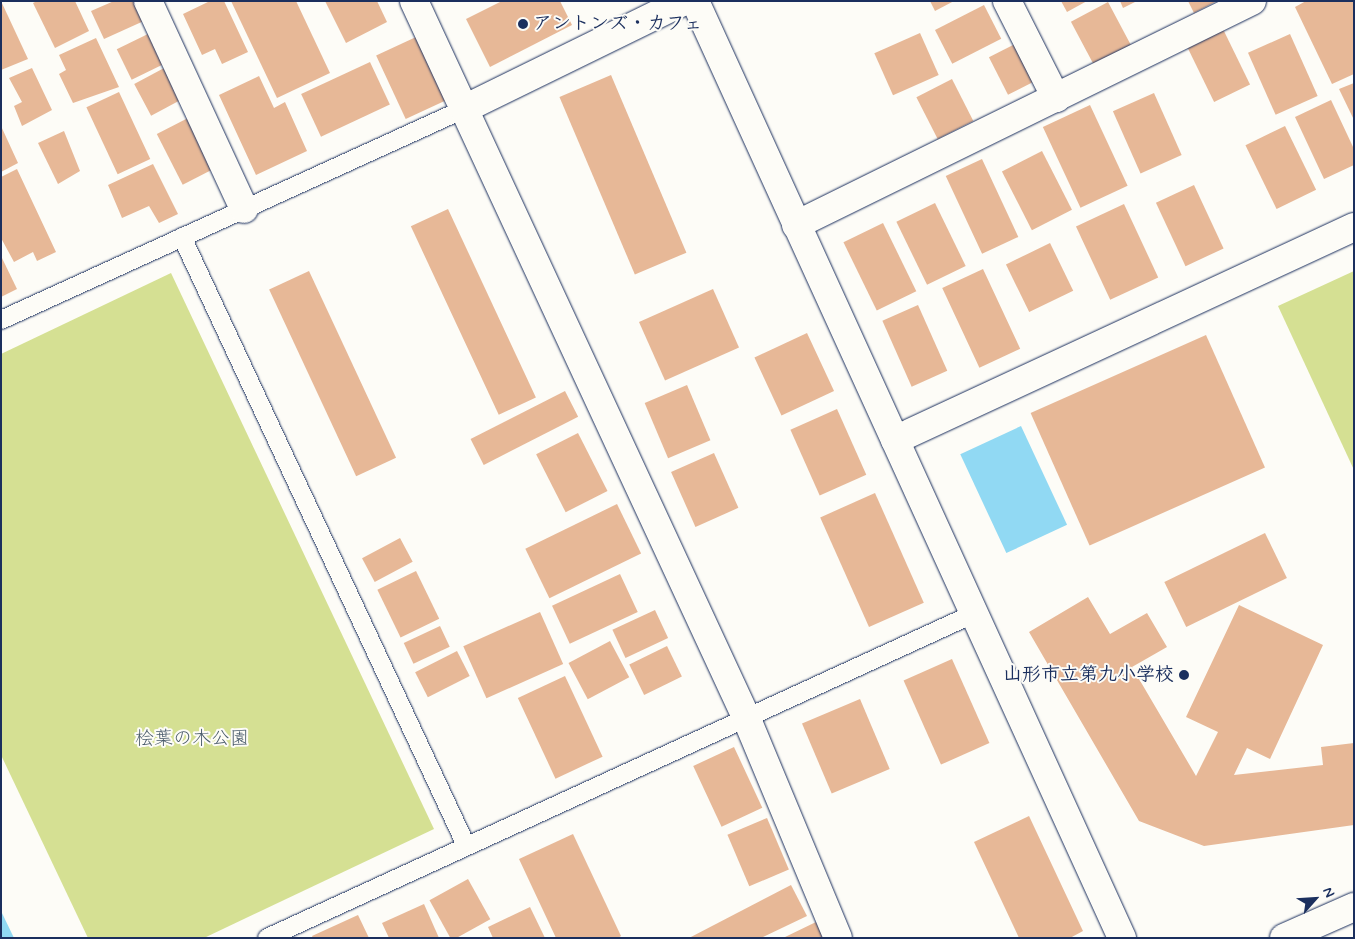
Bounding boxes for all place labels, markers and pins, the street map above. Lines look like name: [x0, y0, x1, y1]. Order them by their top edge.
place label: アントンズ・カフェ: [533, 13, 704, 35]
marker: アントンズ・カフェ: [517, 18, 529, 30]
place label: 山形市立第九小学校: [1003, 664, 1174, 686]
marker: 山形市立第九小学校: [1178, 669, 1190, 681]

